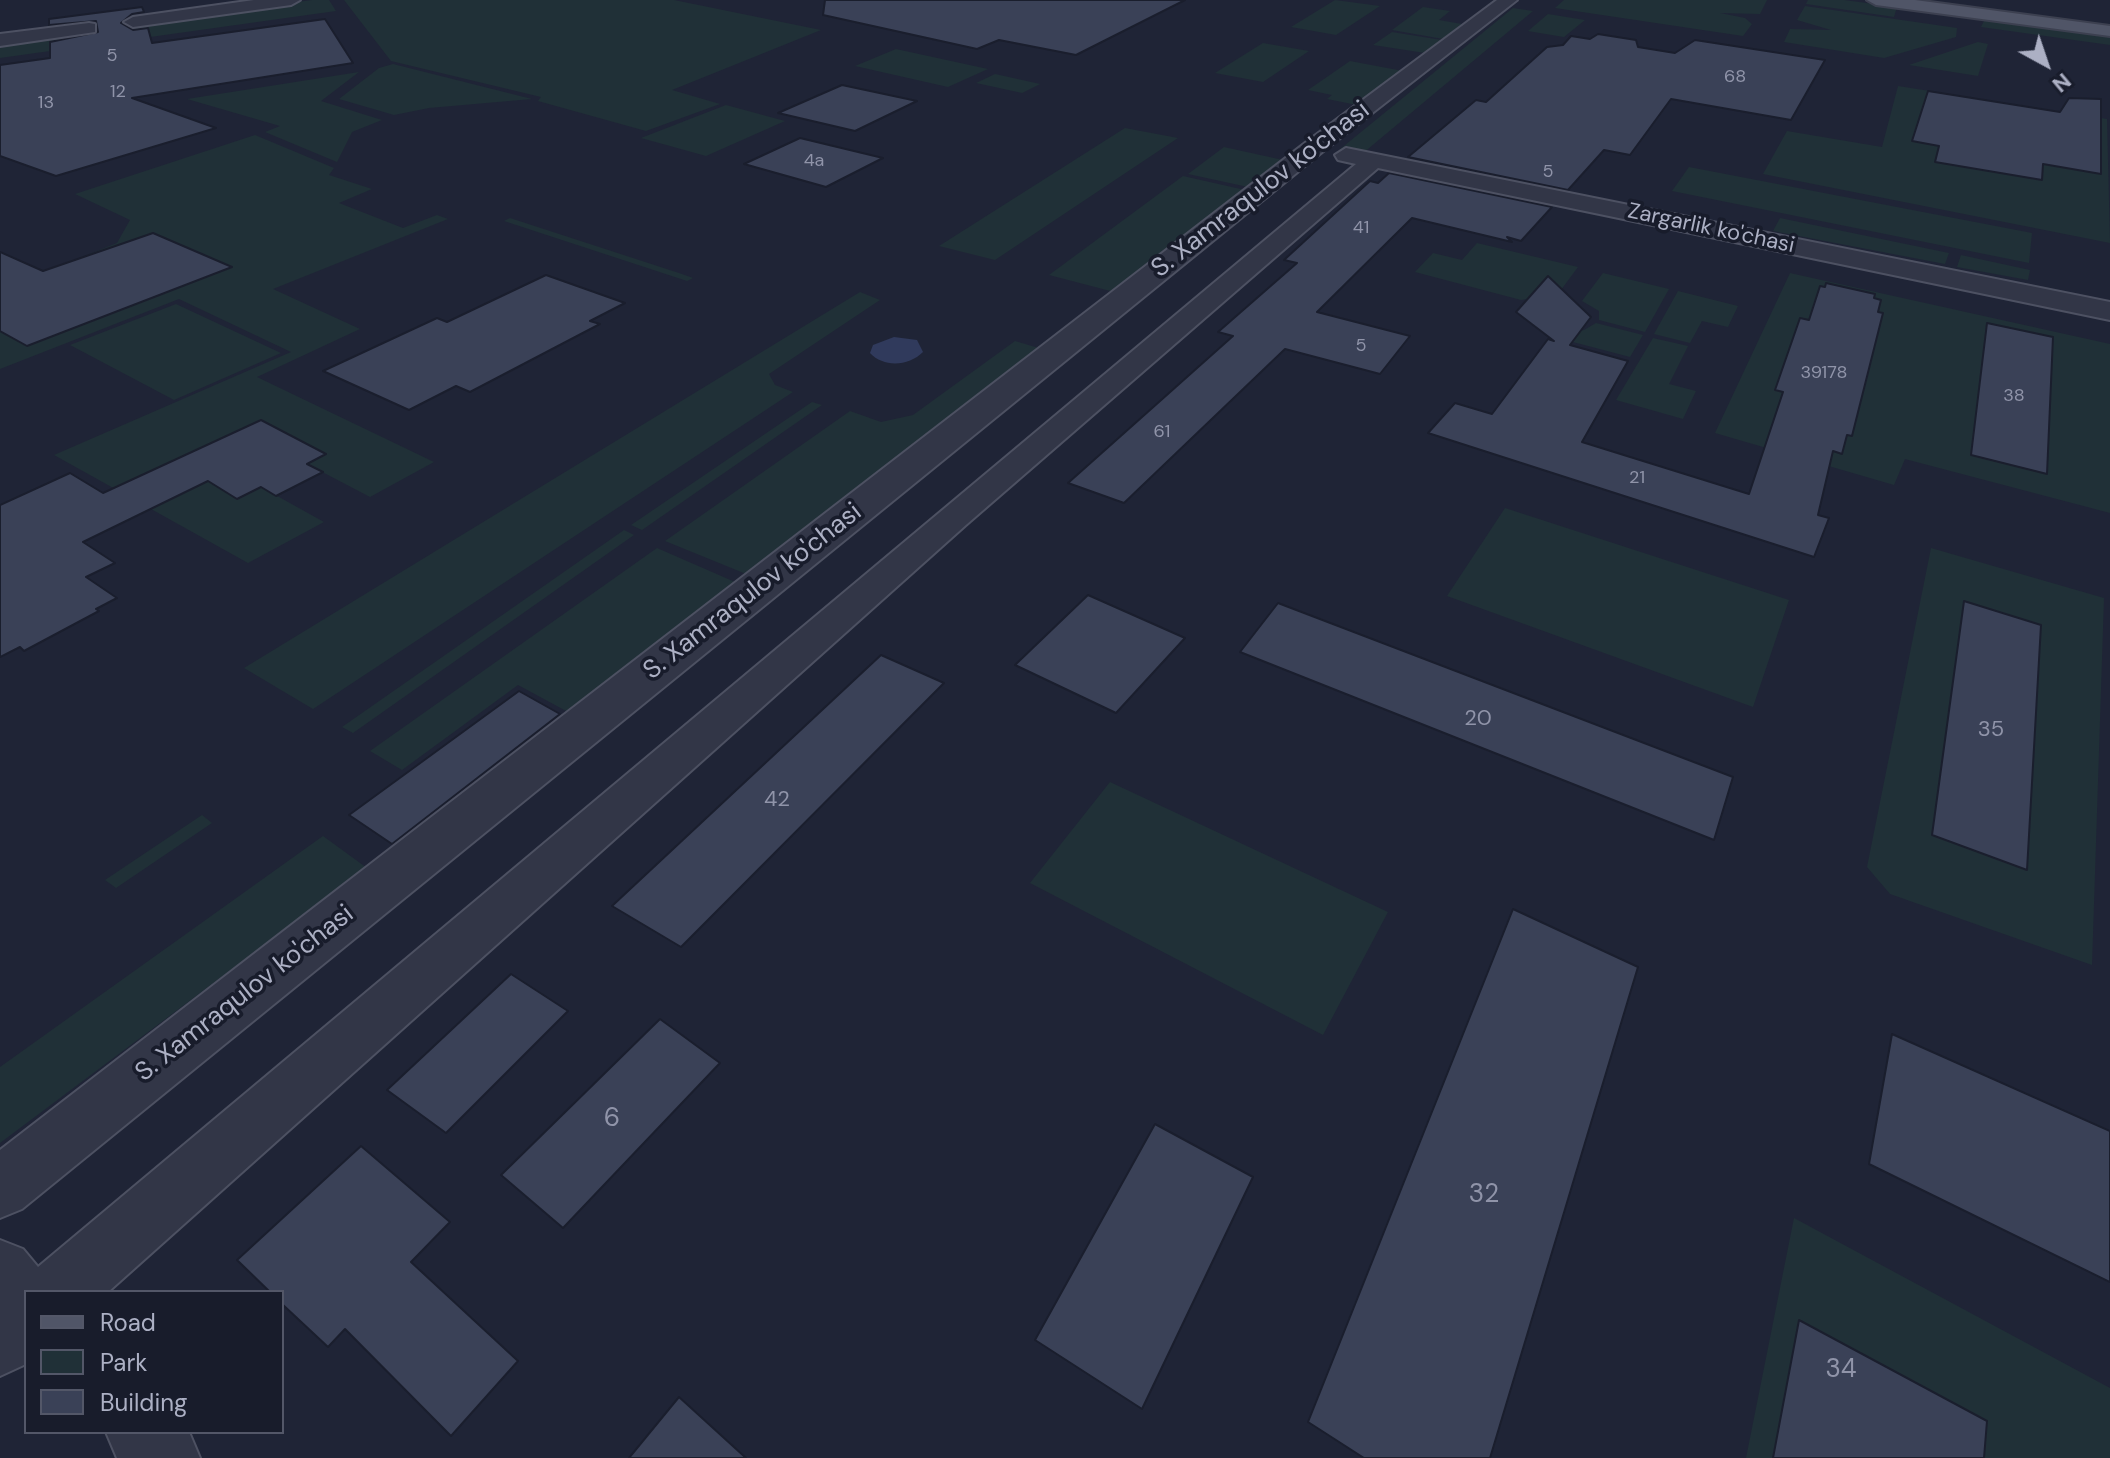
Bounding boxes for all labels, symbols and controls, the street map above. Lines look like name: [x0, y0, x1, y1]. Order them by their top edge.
north arrow: [2006, 24, 2086, 104]
house number: 5: [107, 45, 117, 67]
house number: 68: [1724, 66, 1746, 88]
text: N: [2046, 66, 2077, 99]
house number: 12: [110, 81, 126, 103]
house number: 13: [38, 92, 54, 114]
street label: S. Xamraqulov ko'chasi: [1146, 95, 1376, 285]
house number: 4a: [804, 150, 824, 172]
house number: 5: [1543, 161, 1553, 183]
street label: Zargarlik ko'chasi: [1625, 198, 1797, 260]
house number: 41: [1353, 217, 1369, 239]
house number: 5: [1356, 335, 1366, 357]
house number: 39178: [1801, 362, 1847, 384]
house number: 38: [2003, 385, 2025, 407]
house number: 61: [1154, 421, 1170, 443]
house number: 21: [1629, 467, 1645, 489]
street label: S. Xamraqulov ko'chasi: [638, 497, 868, 687]
house number: 20: [1464, 706, 1492, 732]
house number: 35: [1978, 717, 2004, 743]
house number: 42: [764, 787, 790, 813]
street label: S. Xamraqulov ko'chasi: [130, 899, 360, 1089]
house number: 6: [604, 1103, 620, 1135]
house number: 32: [1469, 1179, 1499, 1211]
legend: [24, 1290, 284, 1434]
text: Road: [100, 1307, 156, 1338]
text: Park: [100, 1347, 147, 1378]
house number: 34: [1825, 1354, 1857, 1386]
text: Building: [100, 1387, 187, 1418]

